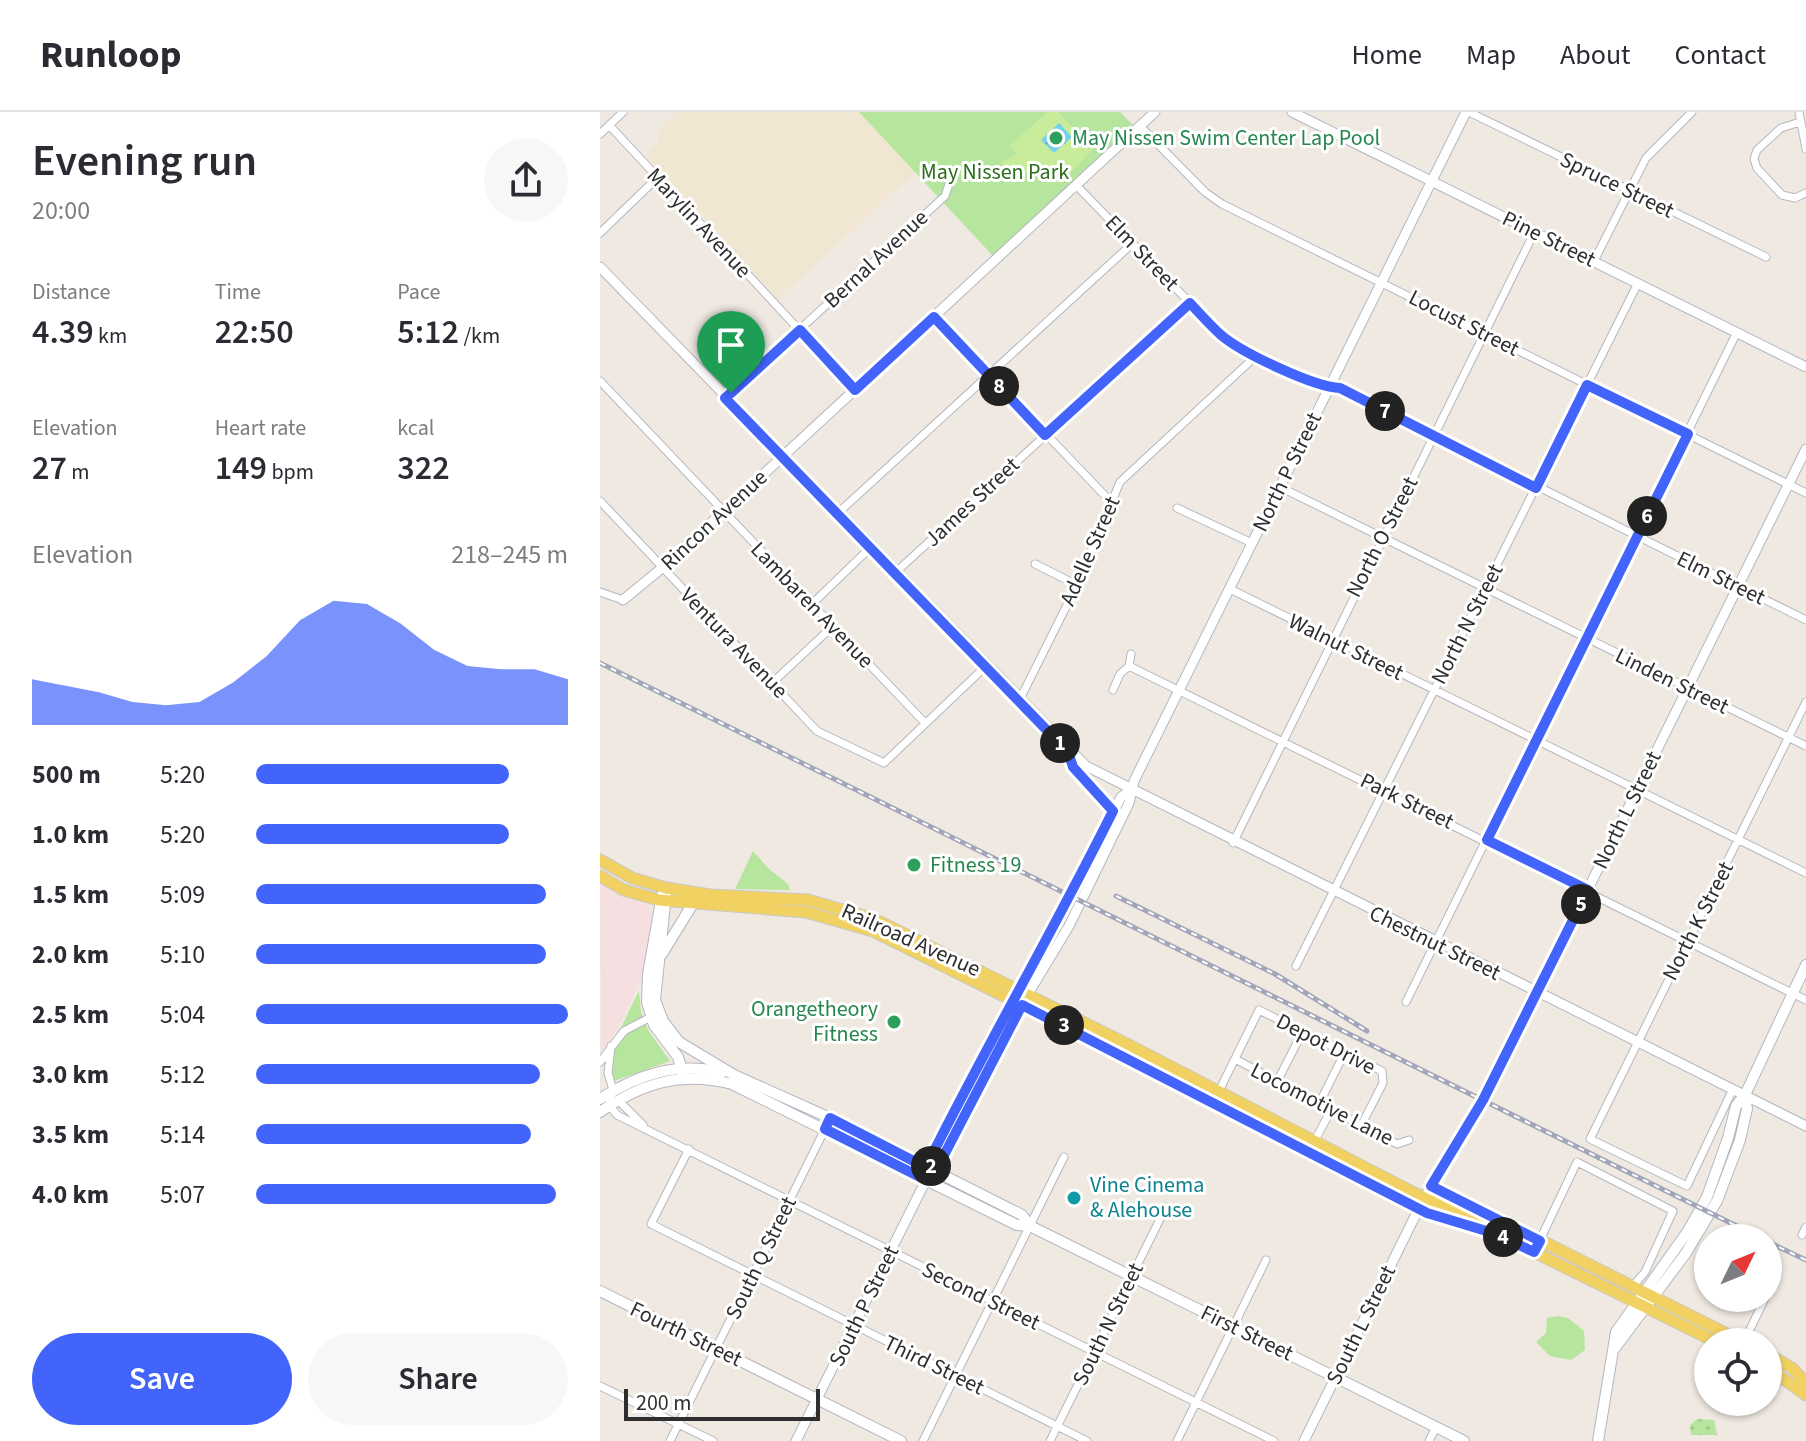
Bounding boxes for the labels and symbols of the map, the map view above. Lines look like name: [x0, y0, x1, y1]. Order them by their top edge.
place label: May Nissen Swim Center Lap Pool: [1072, 122, 1380, 154]
marker: May Nissen Swim Center Lap Pool: [1047, 129, 1065, 147]
street label: Spruce Street: [1554, 144, 1680, 227]
park label: May Nissen Park: [921, 156, 1069, 188]
street label: Marylin Avenue: [639, 161, 759, 285]
street label: Bernal Avenue: [817, 202, 935, 316]
street label: Pine Street: [1497, 203, 1602, 276]
street label: Elm Street: [1098, 208, 1187, 299]
street label: Locust Street: [1403, 281, 1525, 365]
pin: [697, 311, 765, 393]
pin: 8: [979, 366, 1019, 406]
pin: 7: [1365, 391, 1405, 431]
street label: North P Street: [1244, 406, 1330, 537]
street label: James Street: [917, 449, 1027, 554]
street label: Rincon Avenue: [653, 462, 775, 578]
street label: North O Street: [1338, 471, 1426, 603]
street label: Adelle Street: [1052, 491, 1129, 611]
pin: 6: [1627, 496, 1667, 536]
street label: Lambaren Avenue: [743, 534, 881, 676]
street label: Elm Street: [1671, 543, 1771, 613]
street label: North N Street: [1423, 558, 1511, 690]
street label: Ventura Avenue: [673, 580, 795, 706]
street label: Walnut Street: [1283, 605, 1410, 689]
street label: Linden Street: [1610, 640, 1735, 723]
pin: 1: [1040, 723, 1080, 763]
street label: North L Street: [1585, 745, 1670, 874]
street label: Park Street: [1355, 765, 1460, 838]
place label: Fitness 19: [930, 849, 1021, 881]
street label: North K Street: [1654, 855, 1742, 986]
marker: Fitness 19: [905, 856, 923, 874]
pin: 5: [1561, 884, 1601, 924]
street label: Railroad Avenue: [836, 895, 986, 985]
street label: Chestnut Street: [1364, 897, 1507, 989]
place label: Orangetheory Fitness: [751, 993, 879, 1050]
pin: 3: [1044, 1005, 1084, 1045]
street label: Depot Drive: [1271, 1005, 1381, 1083]
marker: Orangetheory Fitness: [885, 1013, 903, 1031]
street label: Locomotive Lane: [1245, 1054, 1399, 1154]
pin: 2: [911, 1146, 951, 1186]
place label: Vine Cinema & Alehouse: [1090, 1169, 1204, 1226]
marker: Vine Cinema & Alehouse: [1065, 1189, 1083, 1207]
street label: South Q Street: [717, 1190, 805, 1325]
pin: 4: [1483, 1217, 1523, 1257]
north arrow: [1694, 1224, 1782, 1312]
street label: South P Street: [821, 1239, 907, 1372]
street label: Second Street: [916, 1254, 1046, 1339]
street label: South N Street: [1064, 1257, 1152, 1391]
street label: South L Street: [1318, 1259, 1404, 1390]
street label: Fourth Street: [625, 1293, 748, 1375]
street label: First Street: [1195, 1297, 1299, 1369]
street label: Third Street: [878, 1327, 990, 1403]
scale bar: [624, 1385, 820, 1421]

